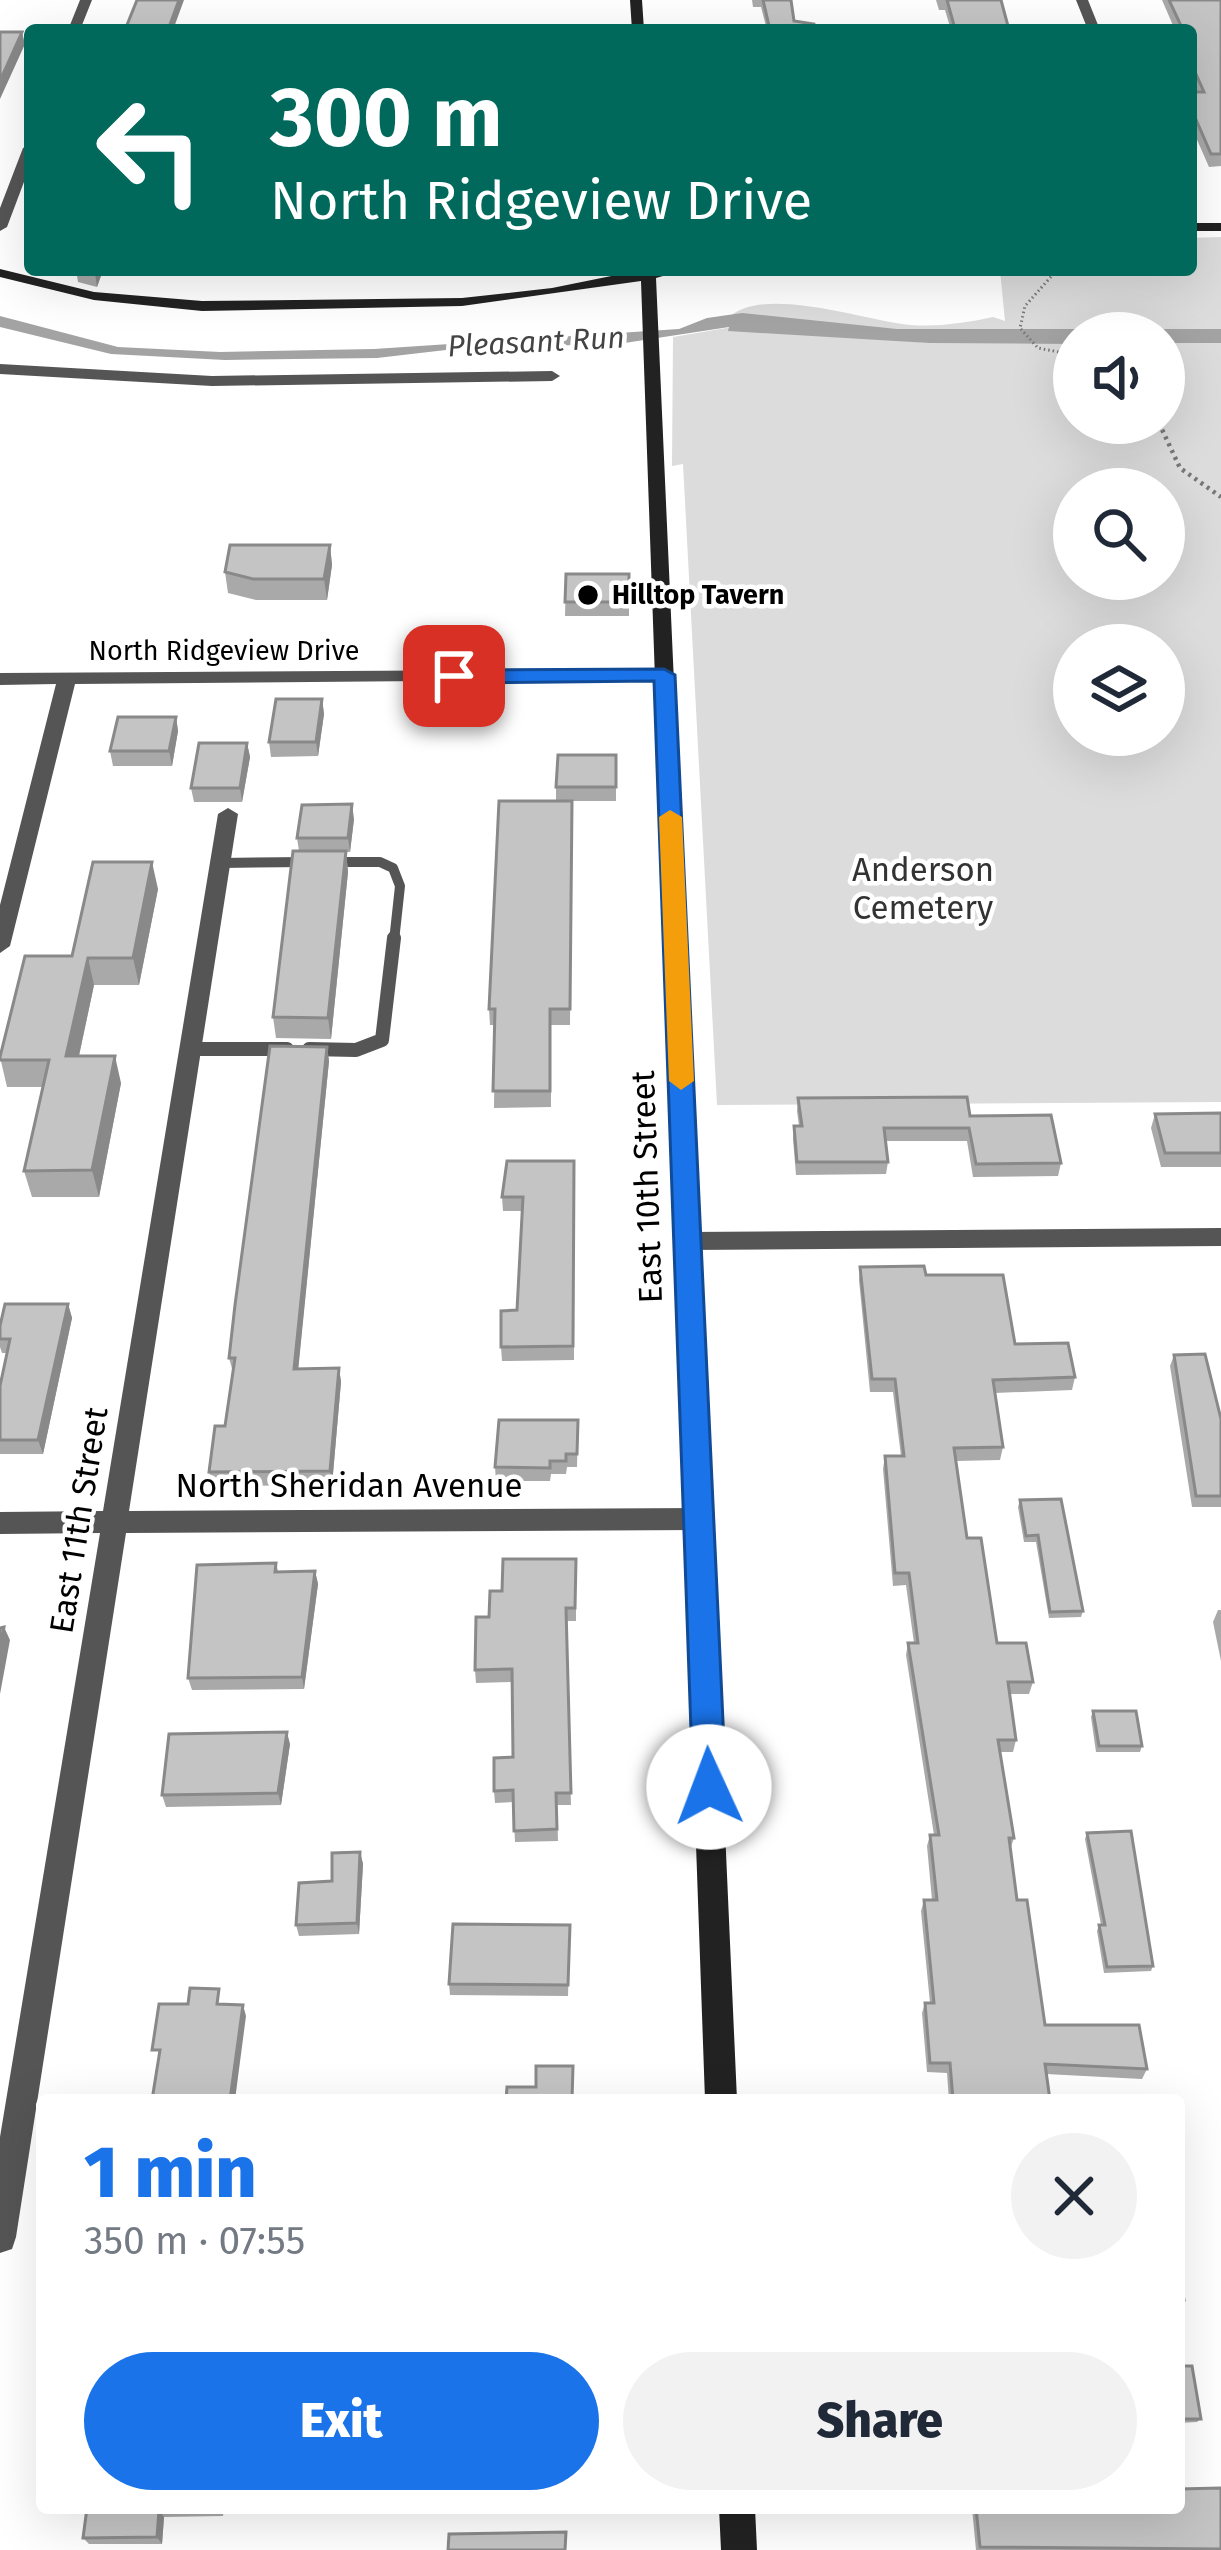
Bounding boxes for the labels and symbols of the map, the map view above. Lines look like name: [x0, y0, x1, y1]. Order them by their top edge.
water label: Pleasant Run: [447, 319, 625, 365]
place label: Hilltop Tavern: [612, 579, 784, 611]
marker: Hilltop Tavern: [575, 582, 601, 608]
pin: [403, 625, 505, 727]
street label: North Ridgeview Drive: [88, 635, 360, 667]
park label: Anderson Cemetery: [852, 850, 994, 928]
street label: East 10th Street: [623, 1070, 671, 1304]
street label: East 11th Street: [41, 1404, 117, 1636]
street label: North Sheridan Avenue: [175, 1466, 523, 1506]
position arrow: [646, 1724, 772, 1850]

